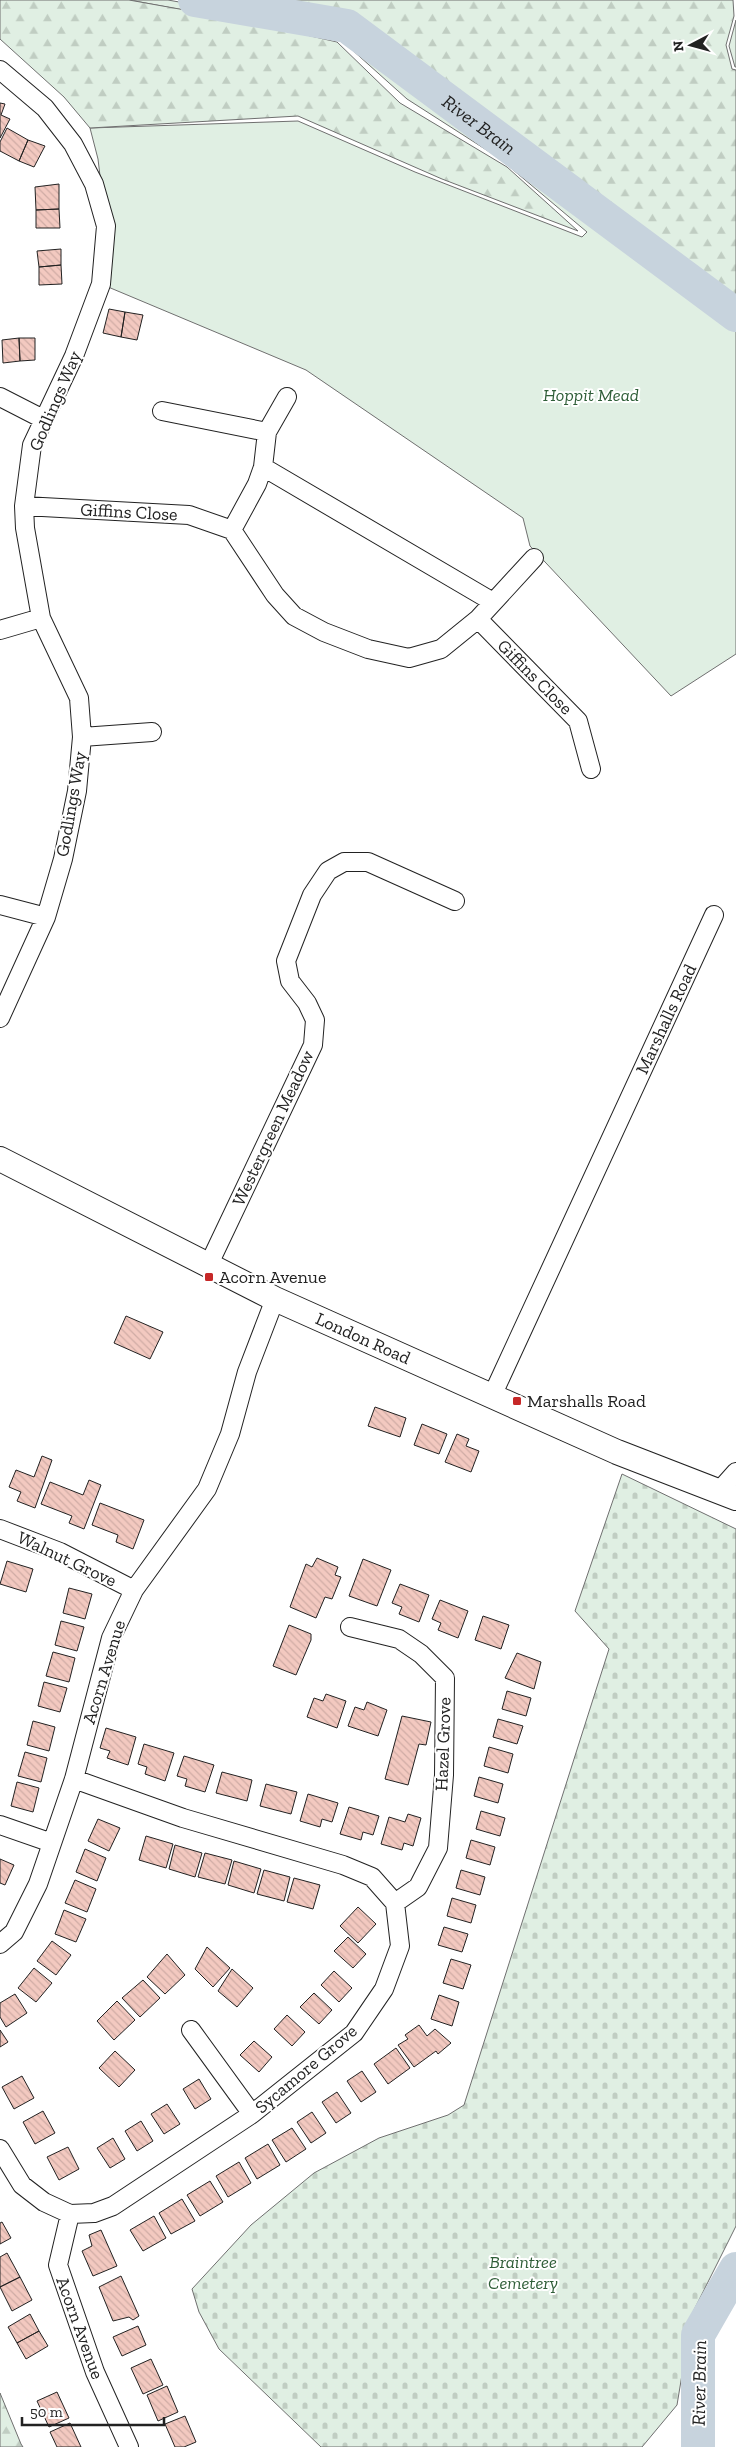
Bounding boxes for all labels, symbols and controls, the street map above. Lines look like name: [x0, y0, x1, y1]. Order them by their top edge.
north arrow: [666, 20, 716, 70]
text: N: [670, 40, 688, 52]
water label: River Brain: [438, 89, 521, 159]
street label: Godlings Way: [24, 347, 86, 454]
park label: Hoppit Mead: [543, 384, 639, 406]
street label: Giffins Close: [80, 498, 178, 526]
street label: Giffins Close: [493, 635, 577, 719]
street label: Godlings Way: [51, 749, 91, 858]
street label: Marshalls Road: [631, 960, 701, 1078]
street label: Westergreen Meadow: [227, 1047, 319, 1209]
place label: Acorn Avenue: [219, 1266, 326, 1288]
marker: Acorn Avenue: [203, 1271, 215, 1283]
street label: London Road: [312, 1308, 414, 1369]
place label: Marshalls Road: [527, 1390, 646, 1412]
marker: Marshalls Road: [511, 1395, 523, 1407]
street label: Walnut Grove: [14, 1526, 120, 1592]
street label: Acorn Avenue: [78, 1617, 130, 1727]
street label: Hazel Grove: [430, 1697, 456, 1791]
street label: Sycamore Grove: [250, 2020, 362, 2118]
park label: Braintree Cemetery: [488, 2251, 558, 2294]
street label: Acorn Avenue: [51, 2274, 109, 2382]
water label: River Brain: [687, 2340, 711, 2426]
scale bar: [22, 2394, 165, 2426]
text: 50 m: [30, 2403, 63, 2421]

